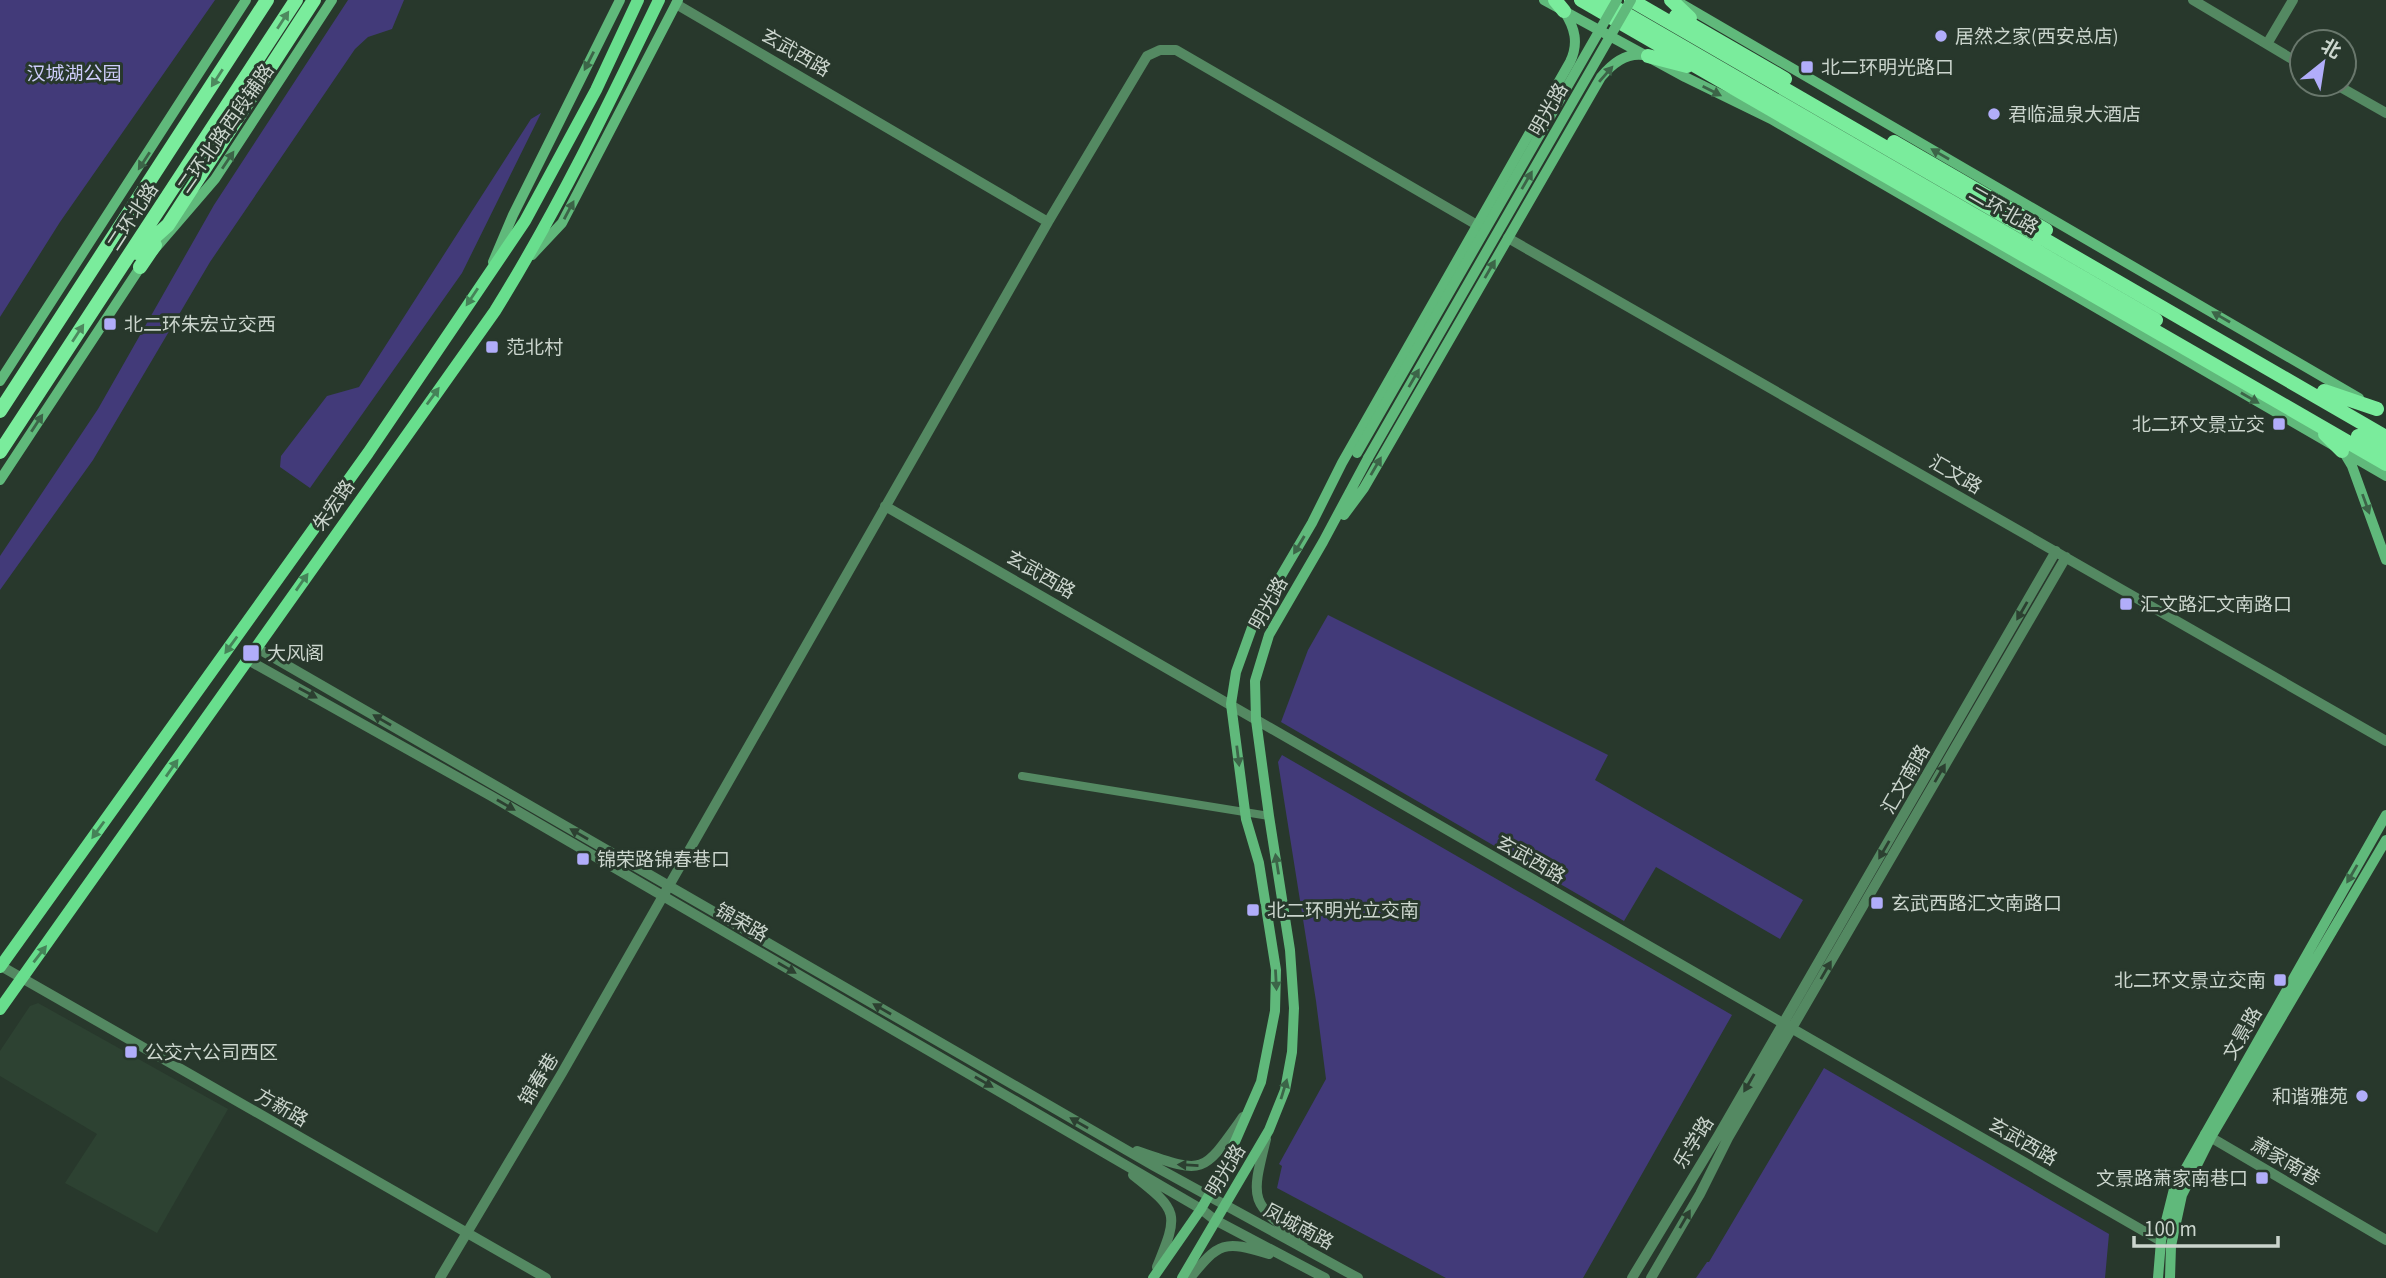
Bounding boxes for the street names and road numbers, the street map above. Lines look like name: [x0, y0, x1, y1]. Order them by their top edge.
street label: 玄武西路: [756, 23, 835, 84]
street label: 二环北路西段辅路: [172, 59, 281, 199]
street label: 明光路: [1523, 78, 1575, 141]
street label: 二环北路: [101, 178, 165, 256]
street label: 二环北路: [1964, 181, 2043, 242]
street label: 汇文路: [1924, 449, 1987, 501]
street label: 朱宏路: [307, 475, 362, 537]
street label: 玄武西路: [1001, 545, 1080, 606]
street label: 明光路: [1244, 572, 1295, 635]
street label: 汇文南路: [1876, 740, 1937, 819]
street label: 玄武西路: [1491, 830, 1570, 891]
street label: 锦荣路: [710, 897, 773, 949]
street label: 文景路: [2217, 1002, 2269, 1065]
street label: 锦春巷: [513, 1048, 566, 1111]
street label: 方新路: [250, 1082, 313, 1134]
street label: 乐学路: [1668, 1111, 1721, 1174]
street label: 玄武西路: [1983, 1112, 2062, 1173]
street label: 萧家南巷: [2246, 1132, 2325, 1193]
street label: 明光路: [1200, 1139, 1253, 1202]
street label: 凤城南路: [1258, 1198, 1338, 1257]

